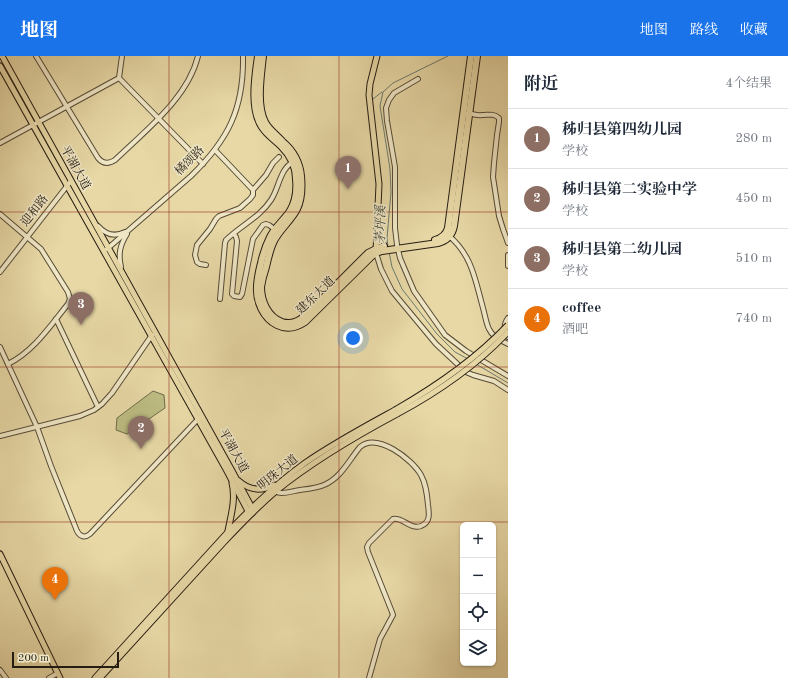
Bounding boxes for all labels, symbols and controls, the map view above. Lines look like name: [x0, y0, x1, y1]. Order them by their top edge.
text: 地图: [20, 22, 58, 41]
text: 地图: [640, 23, 668, 37]
text: 路线: [690, 23, 718, 37]
text: 收藏: [740, 23, 768, 37]
text: 附近: [524, 76, 558, 93]
text: 4个结果: [725, 77, 772, 90]
text: 秭归县第四幼儿园: [562, 123, 682, 138]
text: 1: [533, 132, 541, 145]
text: 280 m: [735, 132, 772, 145]
street label: 平湖大道: [58, 143, 94, 192]
street label: 橘颂路: [172, 143, 207, 178]
text: 学校: [562, 145, 588, 158]
pin: 1: [335, 156, 361, 189]
text: 秭归县第二实验中学: [562, 183, 697, 198]
street label: 迎和路: [18, 192, 51, 229]
text: 2: [533, 192, 541, 205]
text: 450 m: [735, 192, 772, 205]
water label: 茅坪溪: [373, 203, 388, 245]
text: 学校: [562, 205, 588, 218]
text: 秭归县第二幼儿园: [562, 243, 682, 258]
text: 3: [533, 252, 541, 265]
text: 510 m: [735, 252, 772, 265]
text: 学校: [562, 265, 588, 278]
street label: 建东大道: [293, 274, 337, 317]
pin: 3: [68, 292, 94, 325]
text: coffee: [562, 301, 601, 316]
text: 4: [533, 312, 541, 325]
text: 740 m: [735, 312, 772, 325]
text: 酒吧: [562, 323, 588, 336]
your location: [343, 328, 363, 348]
pin: 2: [128, 416, 154, 449]
street label: 平湖大道: [216, 426, 252, 475]
street label: 明珠大道: [254, 452, 300, 493]
map controls: [460, 522, 496, 666]
button: +: [460, 522, 496, 558]
button: −: [460, 558, 496, 594]
pin: 4: [42, 567, 68, 600]
button: locate: [460, 594, 496, 630]
button: layers: [460, 630, 496, 666]
scale bar: [12, 650, 119, 669]
text: 200 m: [18, 653, 49, 664]

